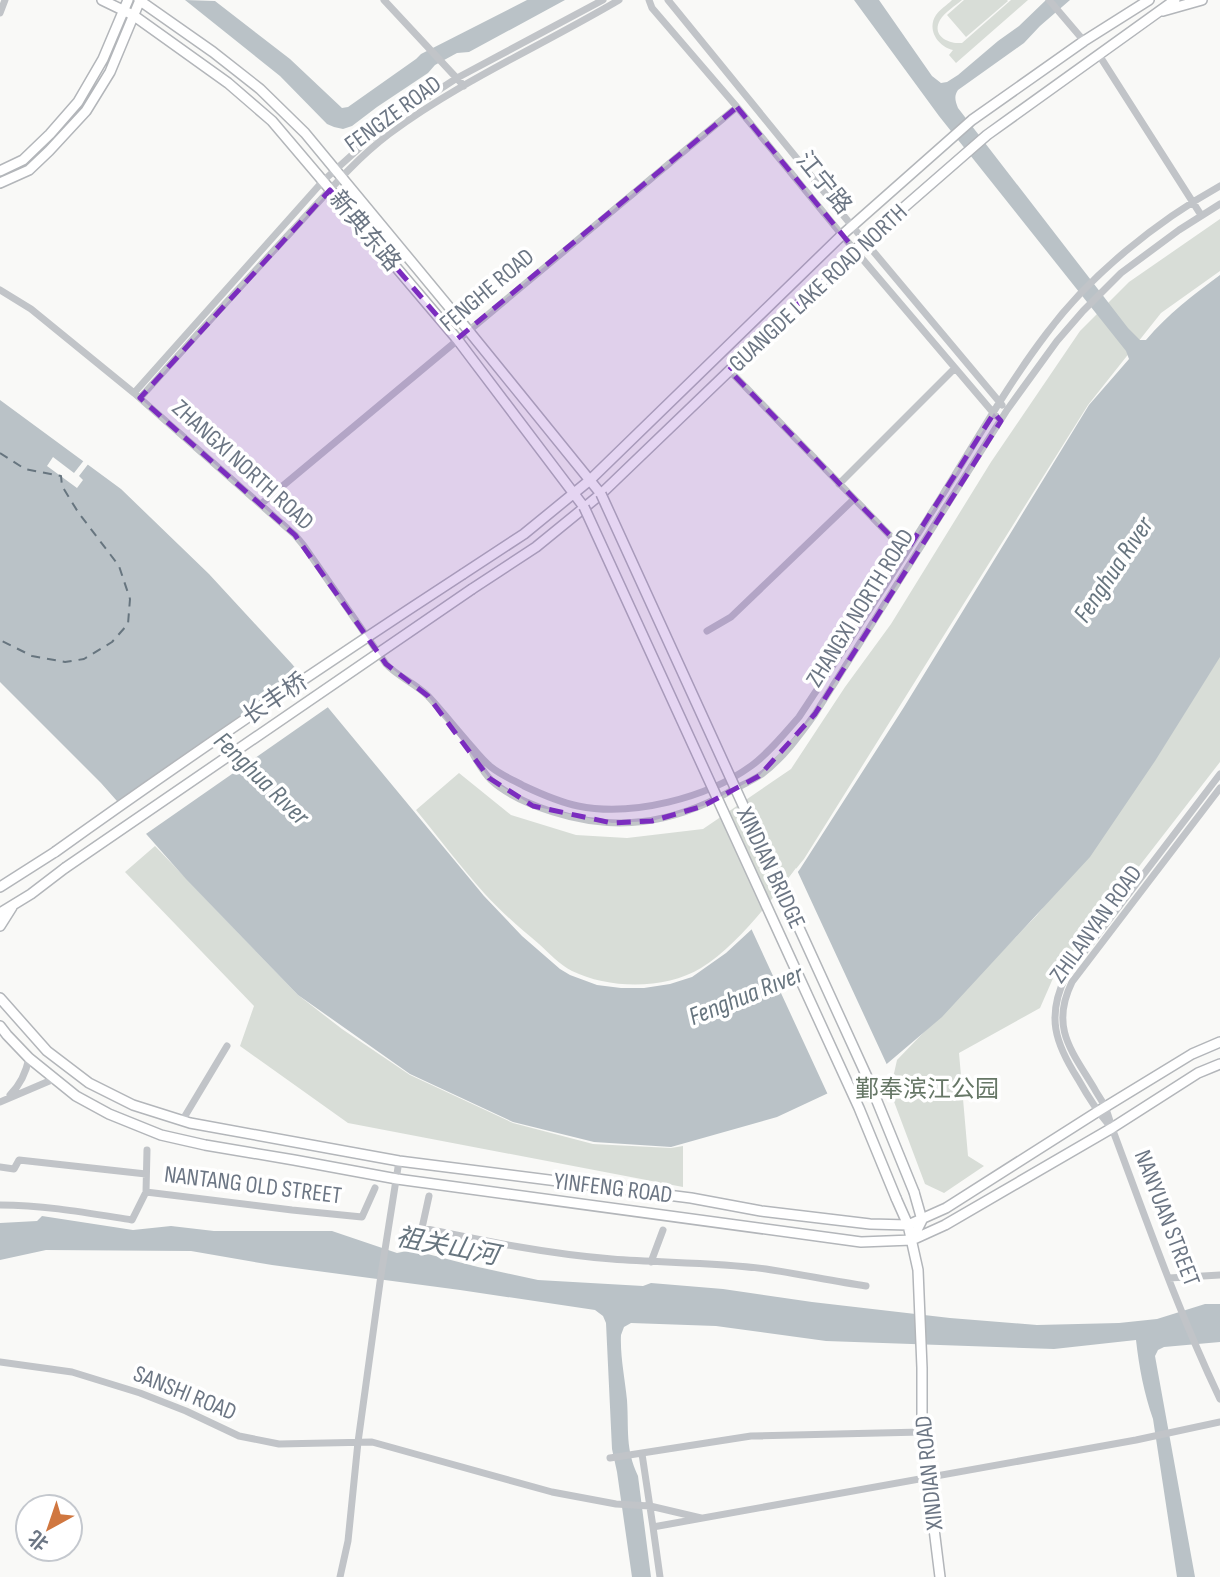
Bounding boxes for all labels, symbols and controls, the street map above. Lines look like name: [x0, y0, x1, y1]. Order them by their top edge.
street label: FENGZE ROAD: [339, 69, 447, 159]
street label: 江宁路: [790, 146, 858, 220]
street label: 新典东路: [323, 185, 407, 277]
street label: GUANGDE LAKE ROAD NORTH: [723, 198, 913, 378]
street label: FENGHE ROAD: [434, 242, 540, 338]
street label: ZHANGXI NORTH ROAD: [166, 394, 320, 536]
water label: Fenghua Rıver: [1067, 510, 1161, 629]
street label: ZHANGXI NORTH ROAD: [800, 524, 920, 692]
street label: 长丰桥: [237, 667, 313, 731]
water label: Fenghua Rıver: [207, 726, 316, 833]
street label: XINDIAN BRIDGE: [730, 802, 812, 933]
street label: ZHILANYAN ROAD: [1044, 859, 1148, 989]
water label: Fenghua Rıver: [684, 958, 809, 1033]
park label: 鄞奉滨江公园: [855, 1075, 999, 1104]
street label: NANYUAN STREET: [1128, 1146, 1206, 1290]
street label: NANTANG OLD STREET: [163, 1160, 344, 1210]
street label: YINFENG ROAD: [552, 1166, 674, 1210]
water label: 祖关山河: [393, 1222, 506, 1273]
street label: SANSHI ROAD: [129, 1359, 241, 1427]
street label: XINDIAN ROAD: [909, 1414, 950, 1533]
north arrow: [14, 1493, 84, 1563]
text: 北: [24, 1525, 54, 1555]

